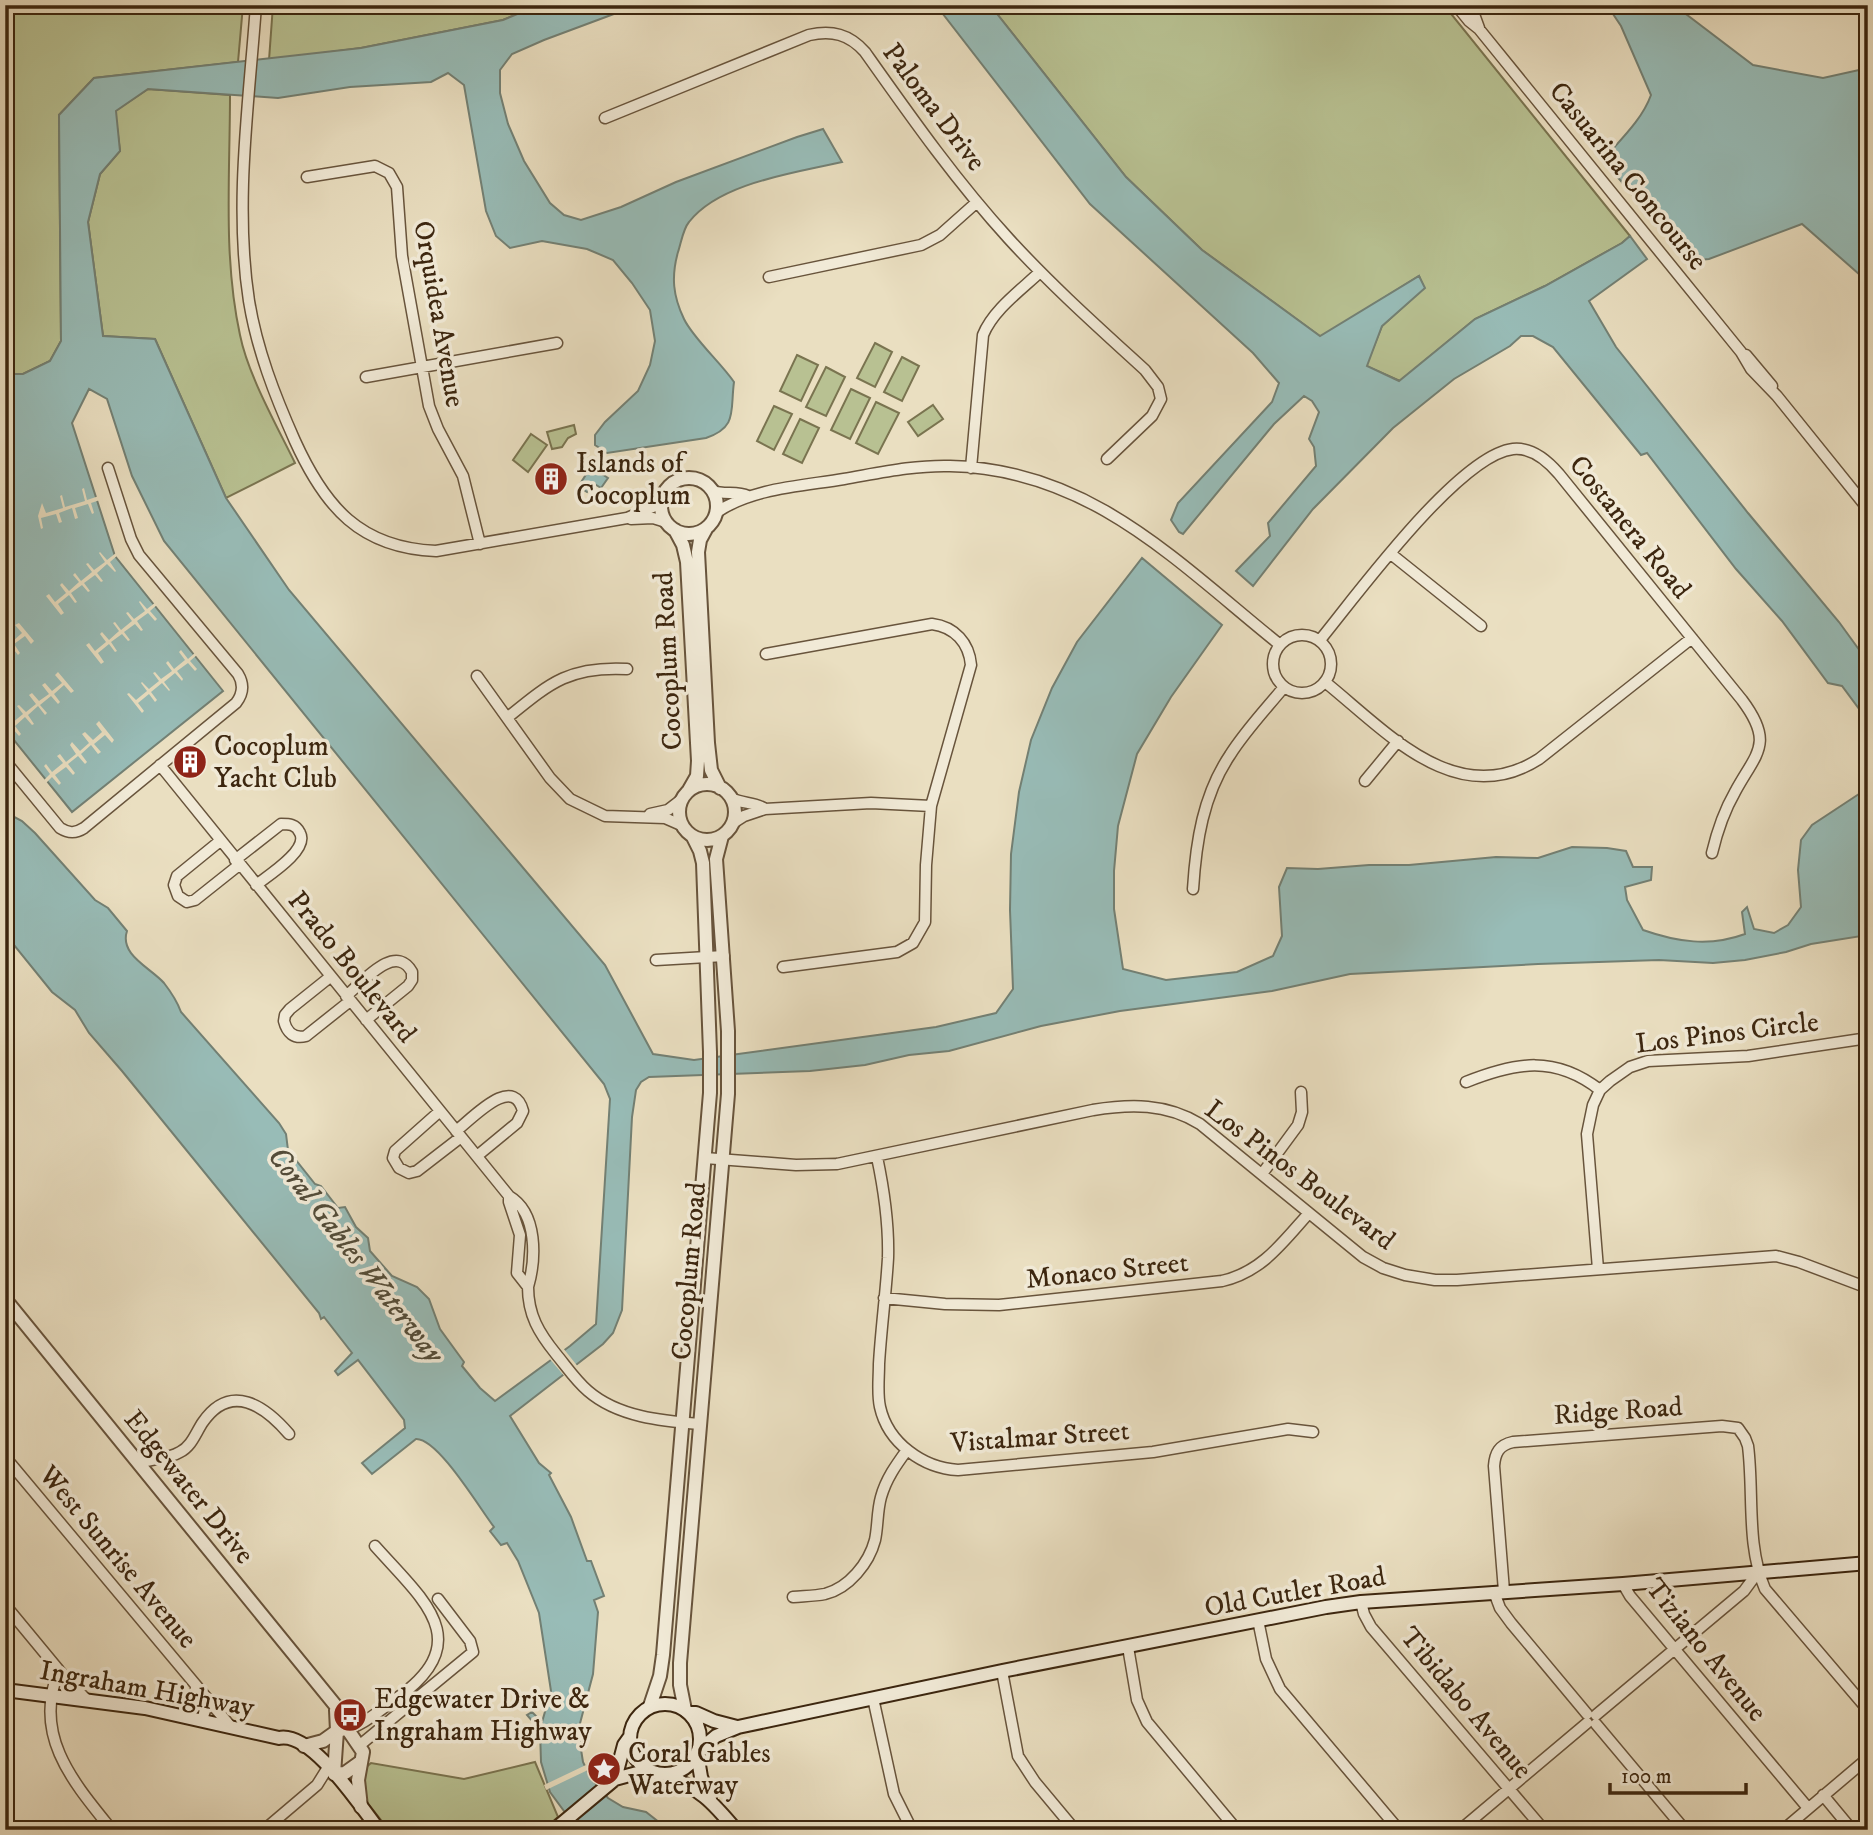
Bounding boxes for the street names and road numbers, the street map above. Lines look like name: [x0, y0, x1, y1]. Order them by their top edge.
street label: Paloma Drive: [874, 36, 994, 178]
street label: Casuarina Concourse: [1541, 75, 1715, 277]
street label: Orquidea Avenue: [405, 218, 473, 410]
street label: Costanera Road: [1561, 448, 1699, 606]
street label: Cocoplum Road: [646, 571, 690, 751]
street label: Prado Boulevard: [280, 884, 424, 1050]
street label: Los Pinos Circle: [1633, 1004, 1821, 1062]
street label: Los Pinos Boulevard: [1198, 1092, 1402, 1258]
street label: Cocoplum Road: [664, 1180, 714, 1362]
street label: Monaco Street: [1024, 1245, 1190, 1297]
street label: Ridge Road: [1552, 1389, 1684, 1433]
street label: Edgewater Drive: [116, 1403, 262, 1571]
street label: Vistalmar Street: [949, 1413, 1131, 1461]
street label: West Sunrise Avenue: [31, 1458, 205, 1656]
street label: Old Cutler Road: [1202, 1559, 1388, 1625]
street label: Tiziano Avenue: [1638, 1571, 1774, 1729]
street label: Tibidabo Avenue: [1392, 1620, 1540, 1786]
street label: Ingraham Highway: [37, 1653, 258, 1725]

